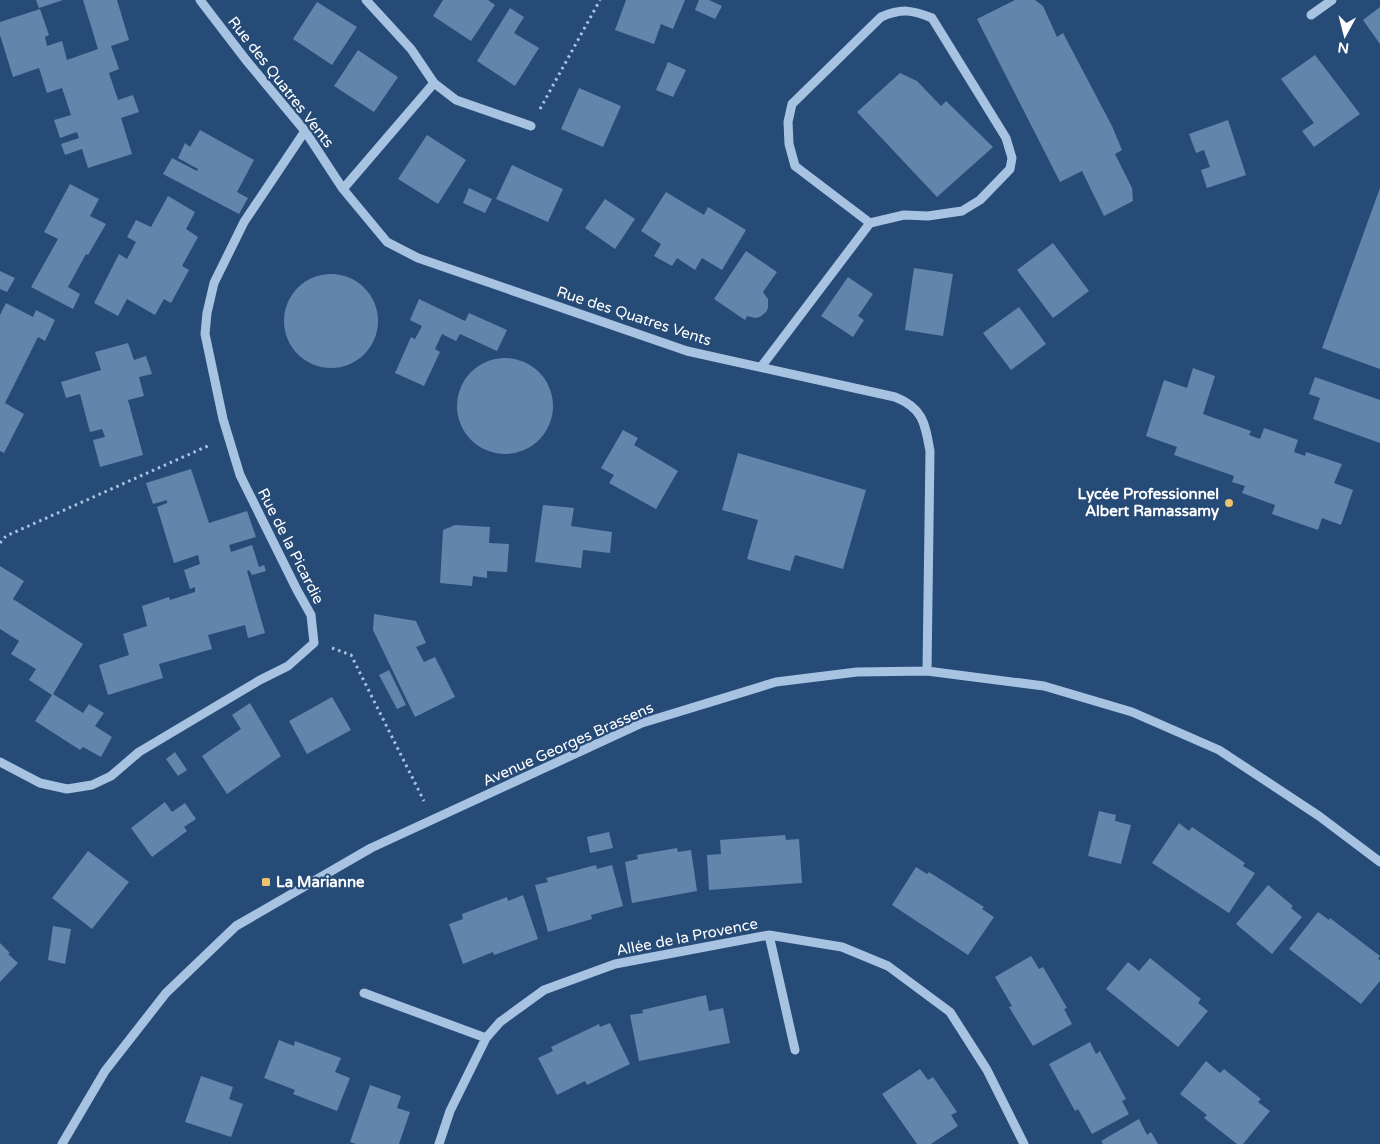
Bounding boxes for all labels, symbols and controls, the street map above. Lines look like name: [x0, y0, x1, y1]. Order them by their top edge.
north arrow: [1320, 10, 1370, 60]
street label: Rue des Quatres Vents: [224, 13, 338, 151]
text: N: [1337, 38, 1350, 57]
street label: Rue des Quatres Vents: [554, 282, 714, 350]
street label: Rue de la Picardie: [254, 485, 328, 607]
place label: Lycée Professionnel Albert Ramassamy: [1078, 485, 1219, 521]
marker: Lycée Professionnel Albert Ramassamy: [1223, 497, 1235, 509]
street label: Avenue Georges Brassens: [480, 698, 656, 790]
place label: La Marianne: [276, 873, 365, 891]
marker: La Marianne: [260, 876, 272, 888]
street label: Allée de la Provence: [615, 914, 759, 960]

